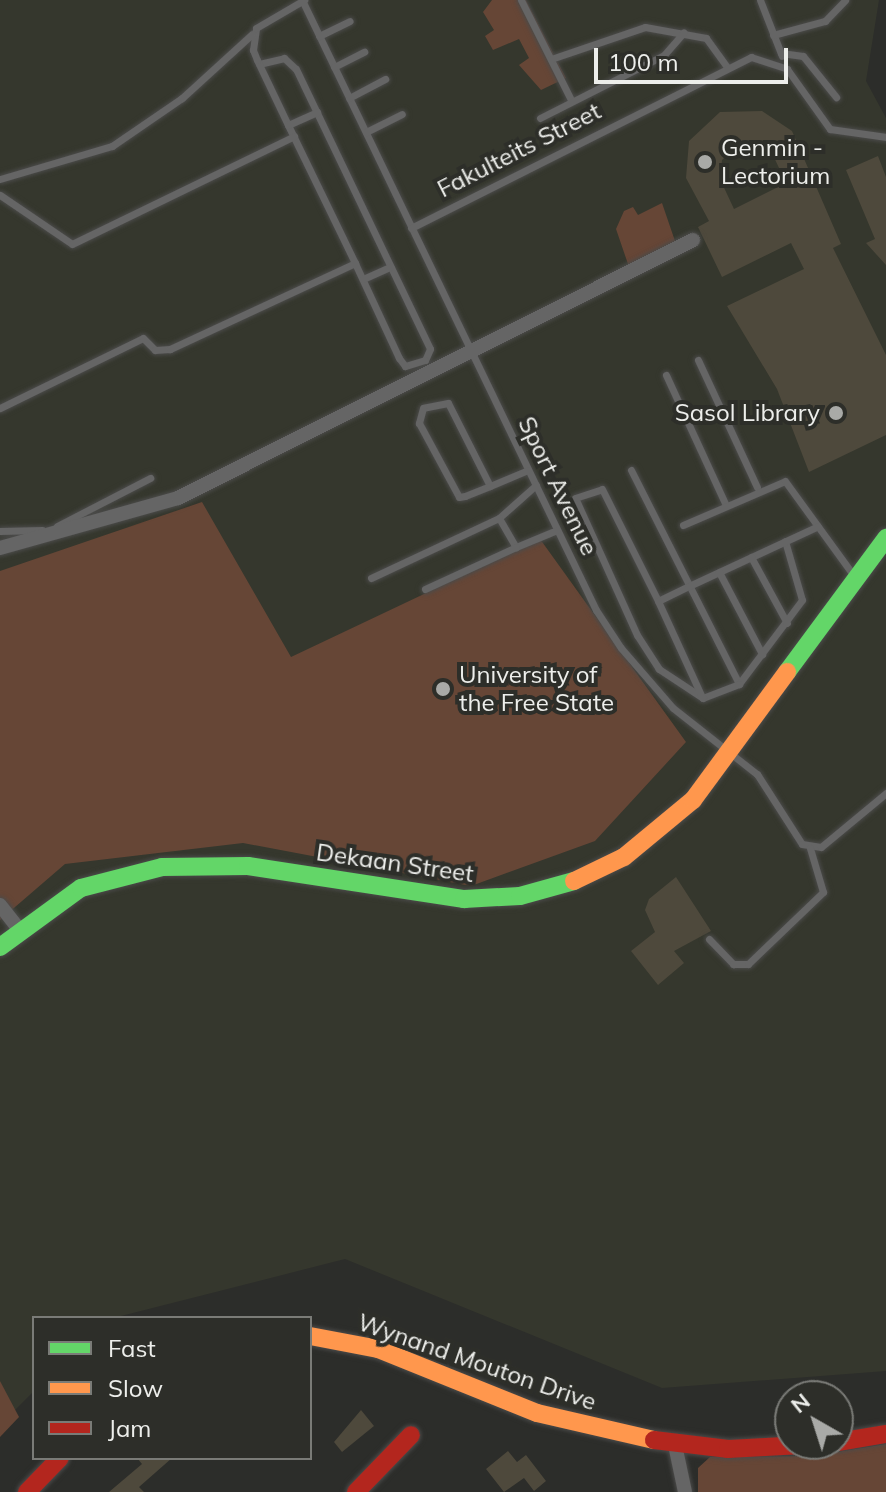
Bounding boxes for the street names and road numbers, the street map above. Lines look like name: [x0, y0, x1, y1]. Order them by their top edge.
street label: Fakulteits Street: [433, 96, 605, 204]
street label: Sport Avenue: [512, 412, 604, 560]
street label: Dekaan Street: [314, 838, 476, 888]
street label: Wynand Mouton Drive: [354, 1308, 600, 1416]

